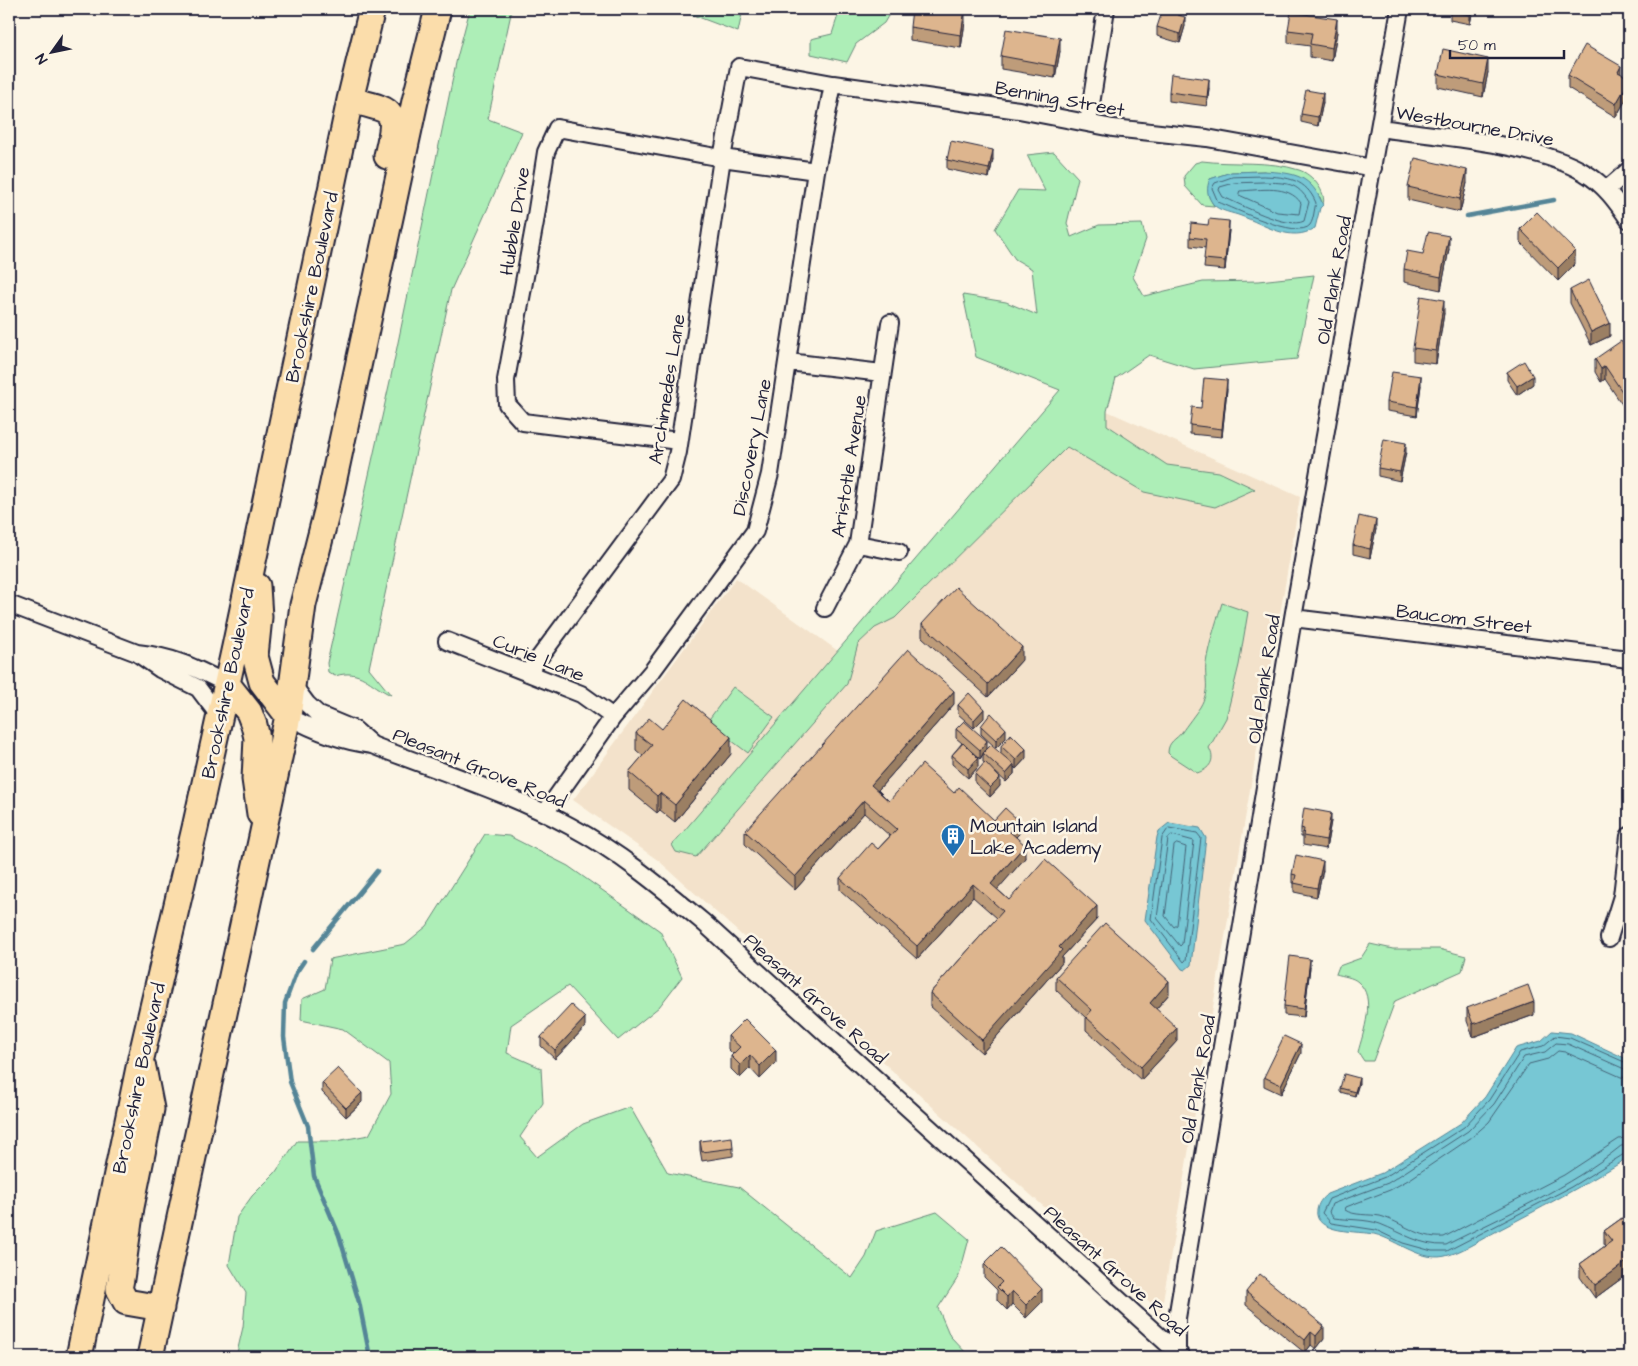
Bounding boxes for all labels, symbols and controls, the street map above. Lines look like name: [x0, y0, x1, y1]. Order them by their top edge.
north arrow: [28, 28, 78, 78]
scale bar: [1450, 28, 1564, 60]
text: 50 m: [1458, 35, 1496, 56]
text: N: [31, 49, 53, 68]
street label: Benning Street: [993, 75, 1127, 125]
street label: Westbourne Drive: [1394, 99, 1556, 154]
street label: Hubble Drive: [494, 165, 537, 277]
street label: Brookshire Boulevard: [279, 189, 346, 385]
street label: Old Plank Road: [1310, 214, 1359, 347]
street label: Archimedes Lane: [642, 312, 693, 466]
street label: Discovery Lane: [726, 377, 780, 518]
street label: Aristotle Avenue: [825, 393, 874, 539]
street label: Brookshire Boulevard: [195, 585, 262, 781]
street label: Baucom Street: [1394, 598, 1534, 641]
street label: Old Plank Road: [1241, 613, 1288, 746]
street label: Curie Lane: [488, 628, 588, 689]
street label: Pleasant Grove Road: [389, 721, 570, 816]
place label: Mountain Island Lake Academy: [970, 813, 1102, 863]
building icon: Mountain Island Lake Academy: [940, 823, 966, 857]
street label: Pleasant Grove Road: [737, 927, 893, 1071]
street label: Brookshire Boulevard: [106, 980, 173, 1176]
street label: Old Plank Road: [1174, 1013, 1223, 1146]
street label: Pleasant Grove Road: [1037, 1199, 1193, 1343]

